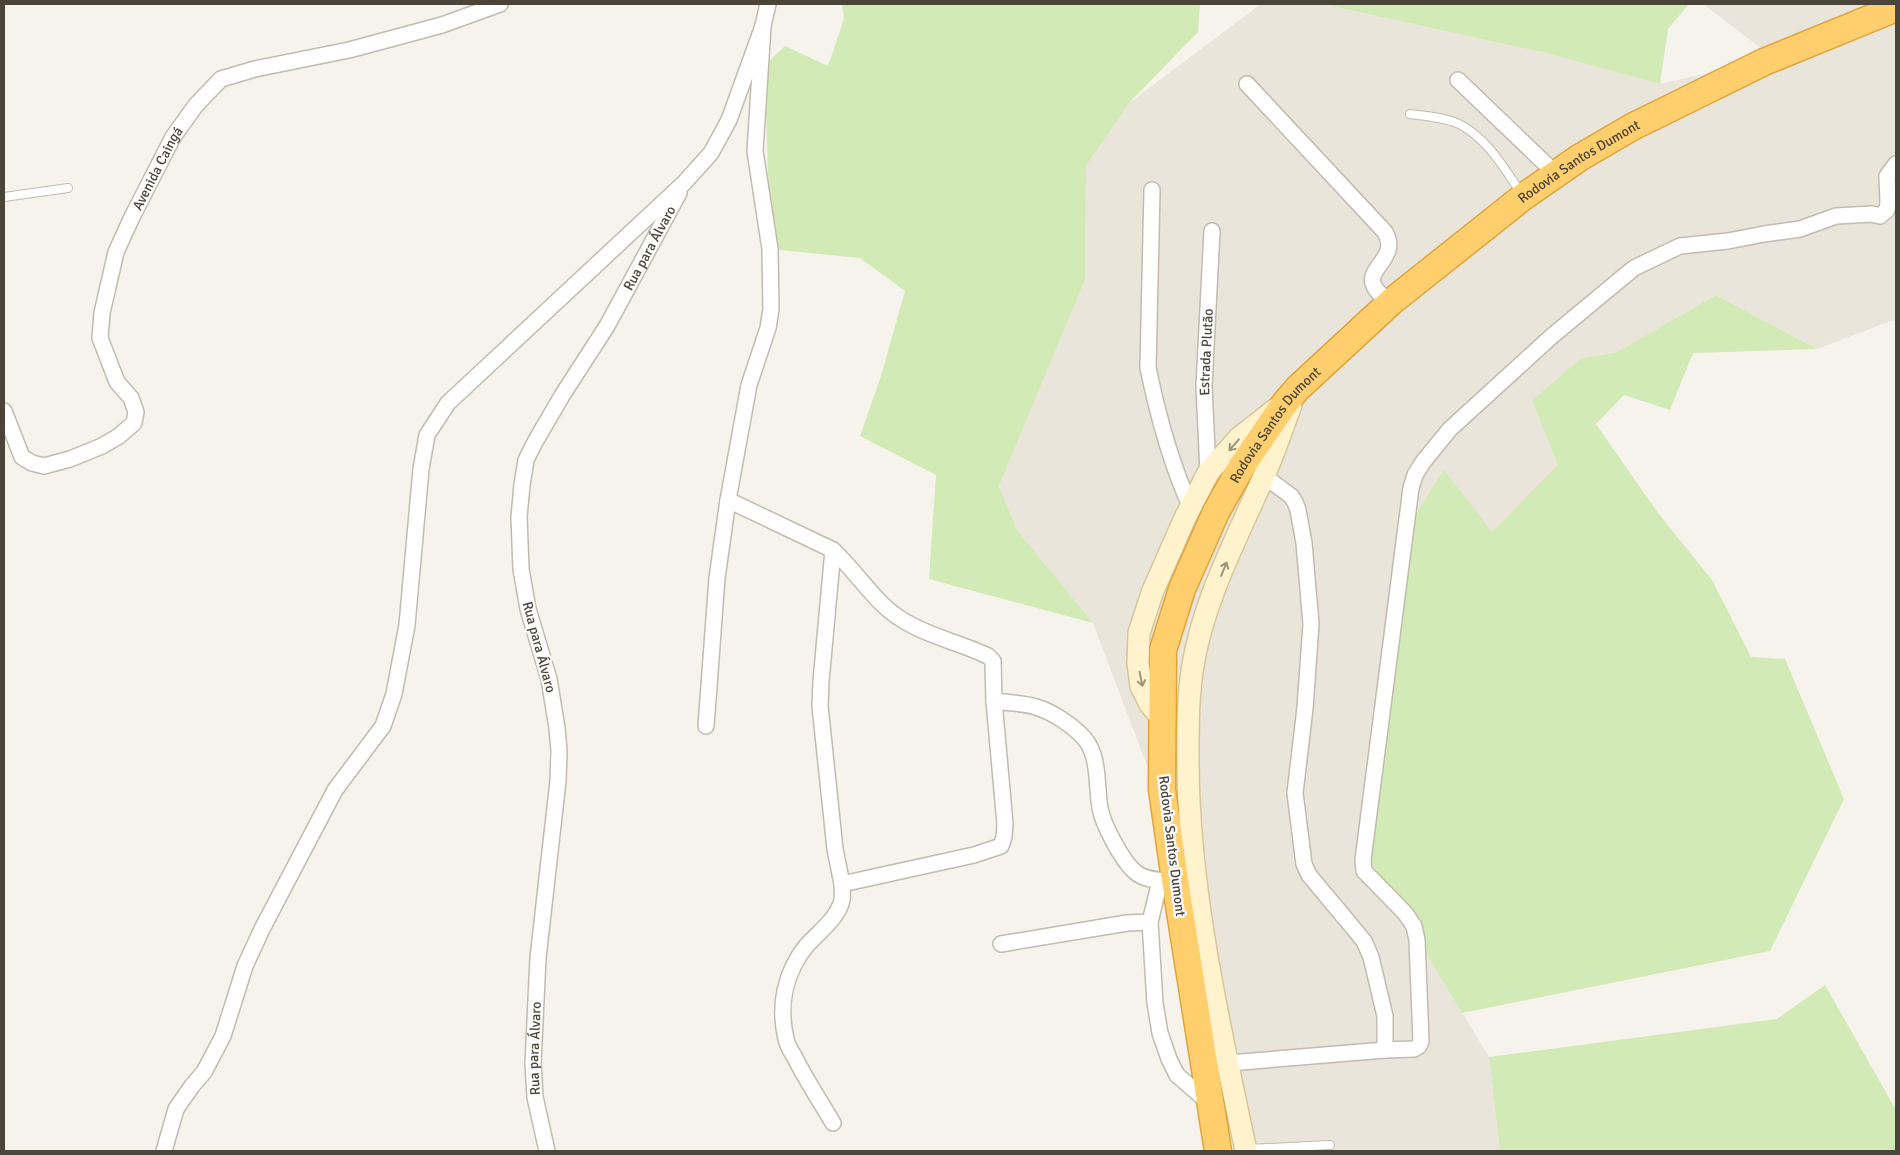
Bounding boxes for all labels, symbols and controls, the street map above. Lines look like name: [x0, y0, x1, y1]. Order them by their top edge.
street label: Rodovia Santos Dumont: [1514, 116, 1643, 207]
street label: Avenida Caingá: [128, 123, 186, 213]
street label: Rua para Álvaro: [619, 203, 679, 293]
street label: Estrada Plutão: [1195, 308, 1216, 396]
street label: Rodovia Santos Dumont: [1226, 363, 1324, 486]
one-way arrow: [1228, 438, 1239, 451]
one-way arrow: [1219, 562, 1229, 577]
street label: Rua para Álvaro: [519, 600, 559, 694]
one-way arrow: [1136, 671, 1146, 687]
street label: Rodovia Santos Dumont: [1155, 775, 1189, 917]
street label: Rua para Álvaro: [524, 1001, 544, 1096]

